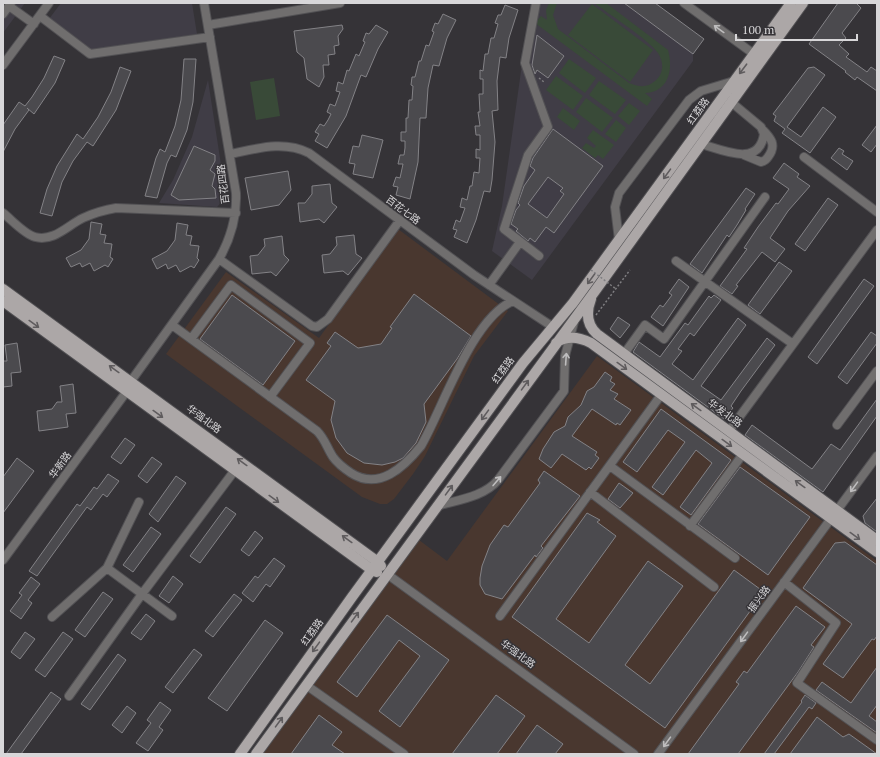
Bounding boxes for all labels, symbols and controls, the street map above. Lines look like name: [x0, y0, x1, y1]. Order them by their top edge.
scale bar: [736, 16, 857, 42]
text: 100 m: [742, 22, 775, 37]
one-way arrow: [713, 24, 724, 33]
one-way arrow: [739, 63, 747, 74]
street label: 红荔路: [684, 95, 712, 127]
street label: 百花四路: [214, 163, 232, 205]
one-way arrow: [663, 168, 671, 179]
street label: 百花七路: [383, 193, 423, 227]
one-way arrow: [586, 273, 595, 284]
one-way arrow: [29, 319, 40, 328]
one-way arrow: [562, 353, 569, 366]
street label: 红荔路: [489, 354, 517, 386]
one-way arrow: [617, 362, 628, 370]
one-way arrow: [109, 365, 120, 373]
one-way arrow: [521, 380, 529, 391]
street label: 华发北路: [705, 396, 745, 430]
street label: 华强北路: [184, 402, 224, 436]
one-way arrow: [690, 403, 701, 411]
one-way arrow: [481, 409, 489, 420]
one-way arrow: [152, 410, 163, 418]
one-way arrow: [722, 439, 733, 447]
street label: 华新路: [46, 449, 74, 481]
one-way arrow: [236, 458, 247, 466]
one-way arrow: [493, 475, 502, 486]
one-way arrow: [795, 479, 806, 488]
one-way arrow: [850, 481, 858, 492]
one-way arrow: [444, 485, 453, 496]
one-way arrow: [269, 495, 280, 503]
one-way arrow: [849, 532, 860, 540]
one-way arrow: [341, 535, 352, 543]
street label: 振兴路: [745, 583, 773, 615]
one-way arrow: [351, 612, 359, 623]
street label: 红荔路: [298, 616, 326, 648]
one-way arrow: [740, 631, 748, 642]
street label: 华强北路: [498, 637, 538, 671]
one-way arrow: [312, 641, 320, 652]
one-way arrow: [275, 717, 283, 728]
one-way arrow: [663, 736, 671, 747]

